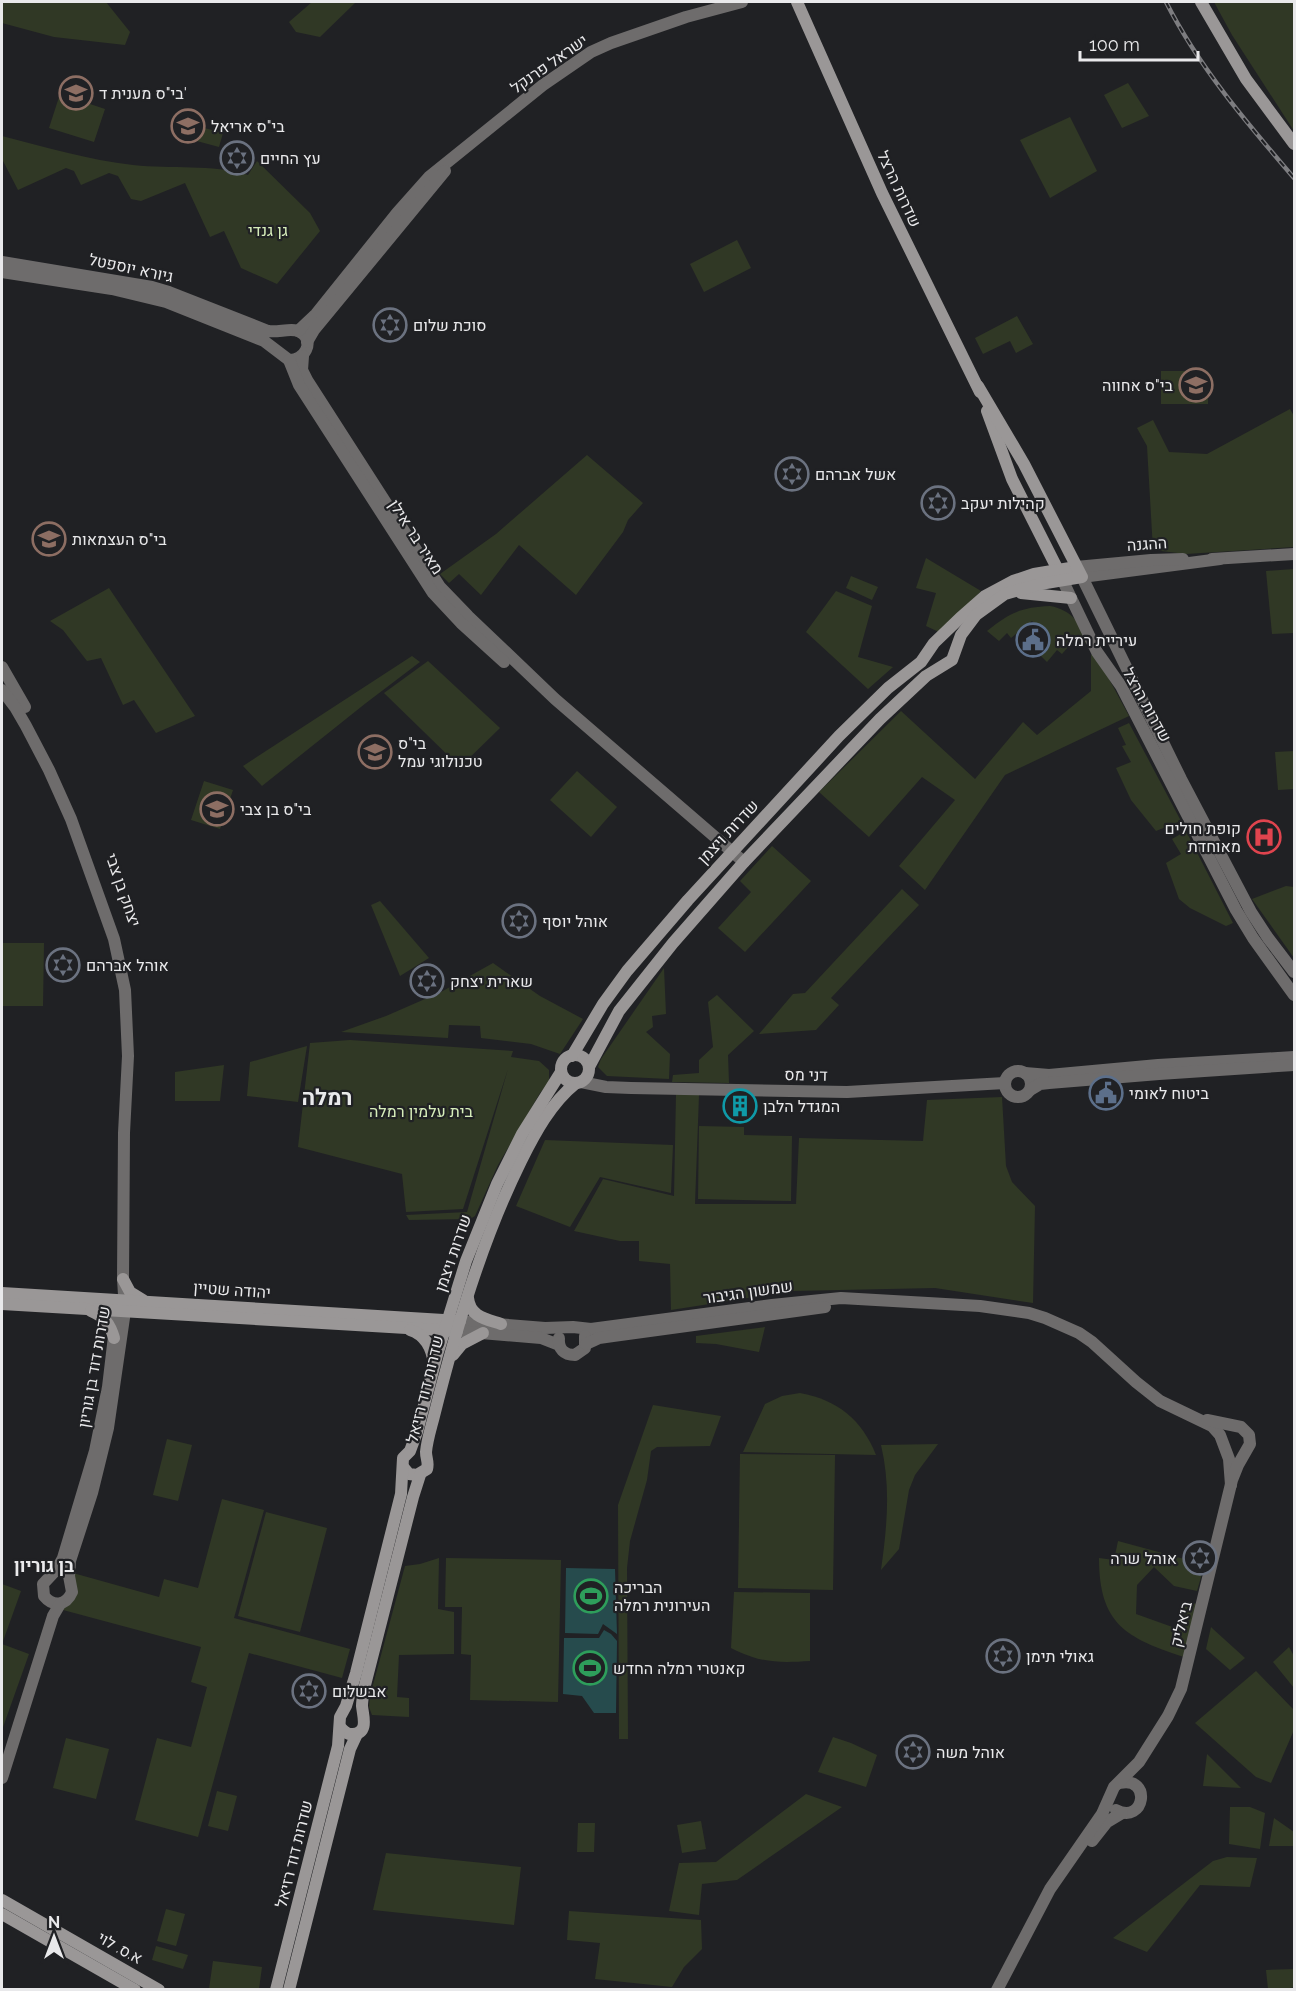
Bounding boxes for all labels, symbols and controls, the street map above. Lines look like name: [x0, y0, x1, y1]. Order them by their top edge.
scale bar: [1080, 24, 1198, 62]
street label: ישראל פרנקל: [507, 30, 591, 98]
text: 100 m: [1089, 34, 1140, 55]
school or university icon: בי"ס מענית ד': [58, 75, 94, 111]
place label: בי"ס מענית ד': [99, 84, 187, 103]
school or university icon: בי"ס אריאל: [170, 108, 206, 144]
place label: בי"ס אריאל: [211, 117, 285, 136]
synagogue icon: עץ החיים: [219, 140, 255, 176]
street label: שדרות הרצל: [873, 148, 925, 230]
place label: עץ החיים: [260, 149, 321, 168]
park label: גן גנדי: [248, 221, 288, 240]
street label: גיורא יוספטל: [87, 250, 175, 286]
synagogue icon: סוכת שלום: [372, 307, 408, 343]
place label: סוכת שלום: [413, 316, 486, 335]
school or university icon: בי"ס אחווה: [1178, 367, 1214, 403]
place label: בי"ס אחווה: [1102, 376, 1174, 395]
synagogue icon: אשל אברהם: [774, 456, 810, 492]
place label: אשל אברהם: [815, 465, 896, 484]
synagogue icon: קהילות יעקב: [920, 485, 956, 521]
place label: קהילות יעקב: [961, 494, 1045, 513]
street label: מאיר בר אילן: [385, 496, 447, 578]
school or university icon: בי"ס העצמאות: [31, 521, 67, 557]
place label: בי"ס העצמאות: [72, 530, 167, 549]
street label: ההגנה: [1126, 533, 1168, 555]
public building icon: עיריית רמלה: [1015, 622, 1051, 658]
place label: עיריית רמלה: [1056, 631, 1137, 650]
street label: שדרות הרצל: [1119, 665, 1175, 745]
school or university icon: בי"ס טכנולוגי עמל: [357, 734, 393, 770]
place label: בי"ס טכנולוגי עמל: [398, 734, 483, 771]
school or university icon: בי"ס בן צבי: [199, 791, 235, 827]
street label: שדרות ויצמן: [694, 796, 762, 868]
place label: בי"ס בן צבי: [240, 800, 312, 819]
place label: קופת חולים מאוחדת: [1165, 819, 1241, 856]
hospital icon: קופת חולים מאוחדת: [1246, 819, 1282, 855]
street label: יצחק בן צבי: [102, 851, 144, 929]
synagogue icon: אוהל יוסף: [501, 903, 537, 939]
place label: אוהל יוסף: [542, 912, 608, 931]
synagogue icon: אוהל אברהם: [45, 947, 81, 983]
place label: אוהל אברהם: [86, 956, 169, 975]
synagogue icon: שארית יצחק: [409, 963, 445, 999]
place label: שארית יצחק: [450, 972, 533, 991]
street label: דני מס: [784, 1065, 828, 1085]
public building icon: ביטוח לאומי: [1088, 1075, 1124, 1111]
district label: רמלה: [301, 1084, 353, 1110]
place label: ביטוח לאומי: [1129, 1084, 1209, 1103]
building icon: המגדל הלבן: [722, 1088, 758, 1124]
place label: המגדל הלבן: [763, 1097, 840, 1116]
park label: בית עלמין רמלה: [369, 1102, 474, 1121]
street label: שדרות ויצמן: [431, 1212, 475, 1294]
street label: שמשון הגיבור: [702, 1276, 794, 1308]
street label: יהודה שטיין: [193, 1278, 271, 1302]
street label: שדרות דוד בן גוריון: [74, 1305, 114, 1429]
street label: שדרות דוד רזיאל: [402, 1333, 448, 1445]
synagogue icon: אוהל שרה: [1182, 1540, 1218, 1576]
place label: אוהל שרה: [1110, 1549, 1177, 1568]
district label: בן גוריון: [14, 1555, 74, 1576]
sports icon: הבריכה העירונית רמלה: [573, 1578, 609, 1614]
place label: הבריכה העירונית רמלה: [614, 1578, 710, 1615]
street label: ביאליק: [1166, 1599, 1196, 1649]
synagogue icon: גאולי תימן: [985, 1638, 1021, 1674]
place label: גאולי תימן: [1026, 1647, 1094, 1666]
sports icon: קאנטרי רמלה החדש: [572, 1650, 608, 1686]
place label: קאנטרי רמלה החדש: [613, 1659, 746, 1678]
synagogue icon: אבשלום: [291, 1673, 327, 1709]
place label: אבשלום: [332, 1682, 387, 1701]
synagogue icon: אוהל משה: [895, 1734, 931, 1770]
place label: אוהל משה: [936, 1743, 1005, 1762]
street label: שדרות דוד רזיאל: [271, 1798, 317, 1910]
north arrow: [24, 1907, 84, 1967]
text: N: [48, 1913, 60, 1932]
street label: א.ס. לוי: [94, 1928, 146, 1968]

